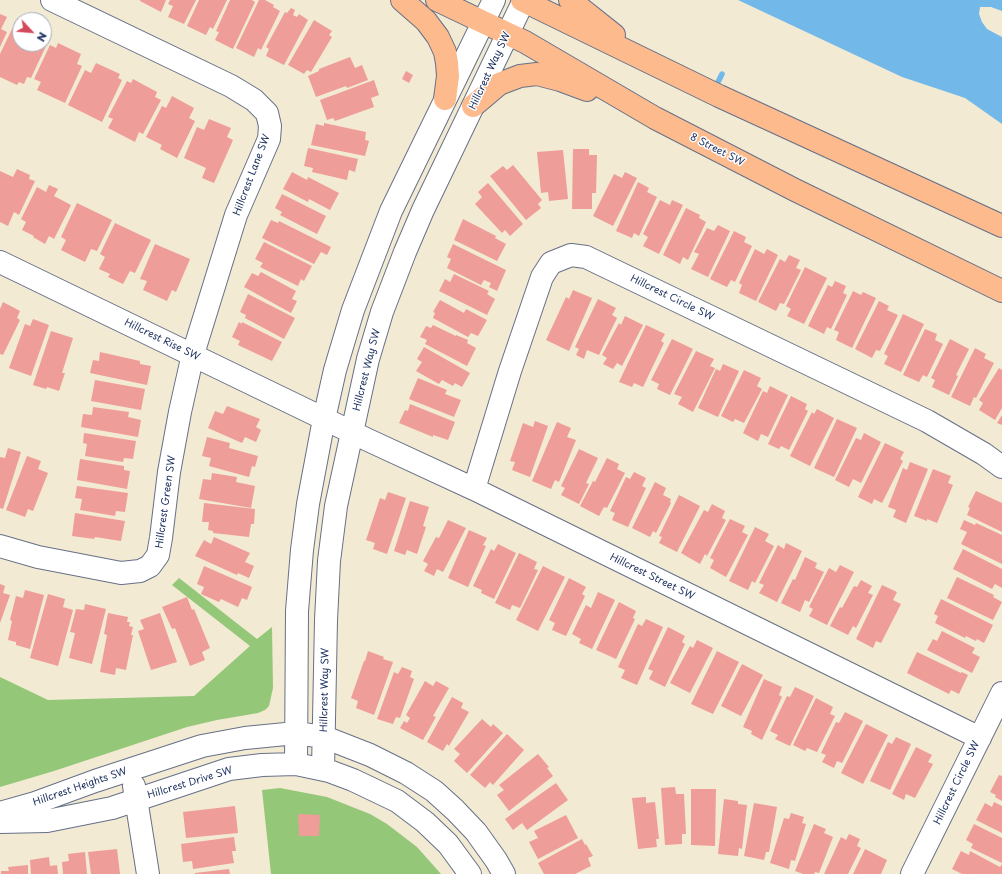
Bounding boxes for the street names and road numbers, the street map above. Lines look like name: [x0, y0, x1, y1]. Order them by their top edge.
street label: Hillcrest Way SW: [467, 30, 513, 112]
street label: 8 Street SW: [688, 131, 746, 169]
street label: Hillcrest Lane SW: [231, 133, 273, 217]
street label: Hillcrest Circle SW: [628, 273, 716, 323]
street label: Hillcrest Rise SW: [122, 317, 202, 363]
street label: Hillcrest Way SW: [351, 328, 383, 412]
street label: Hillcrest Green SW: [154, 455, 178, 549]
street label: Hillcrest Street SW: [608, 551, 696, 603]
street label: Hillcrest Way SW: [318, 648, 332, 732]
street label: Hillcrest Circle SW: [932, 739, 982, 827]
street label: Hillcrest Drive SW: [146, 764, 234, 802]
street label: Hillcrest Heights SW: [31, 765, 129, 809]

